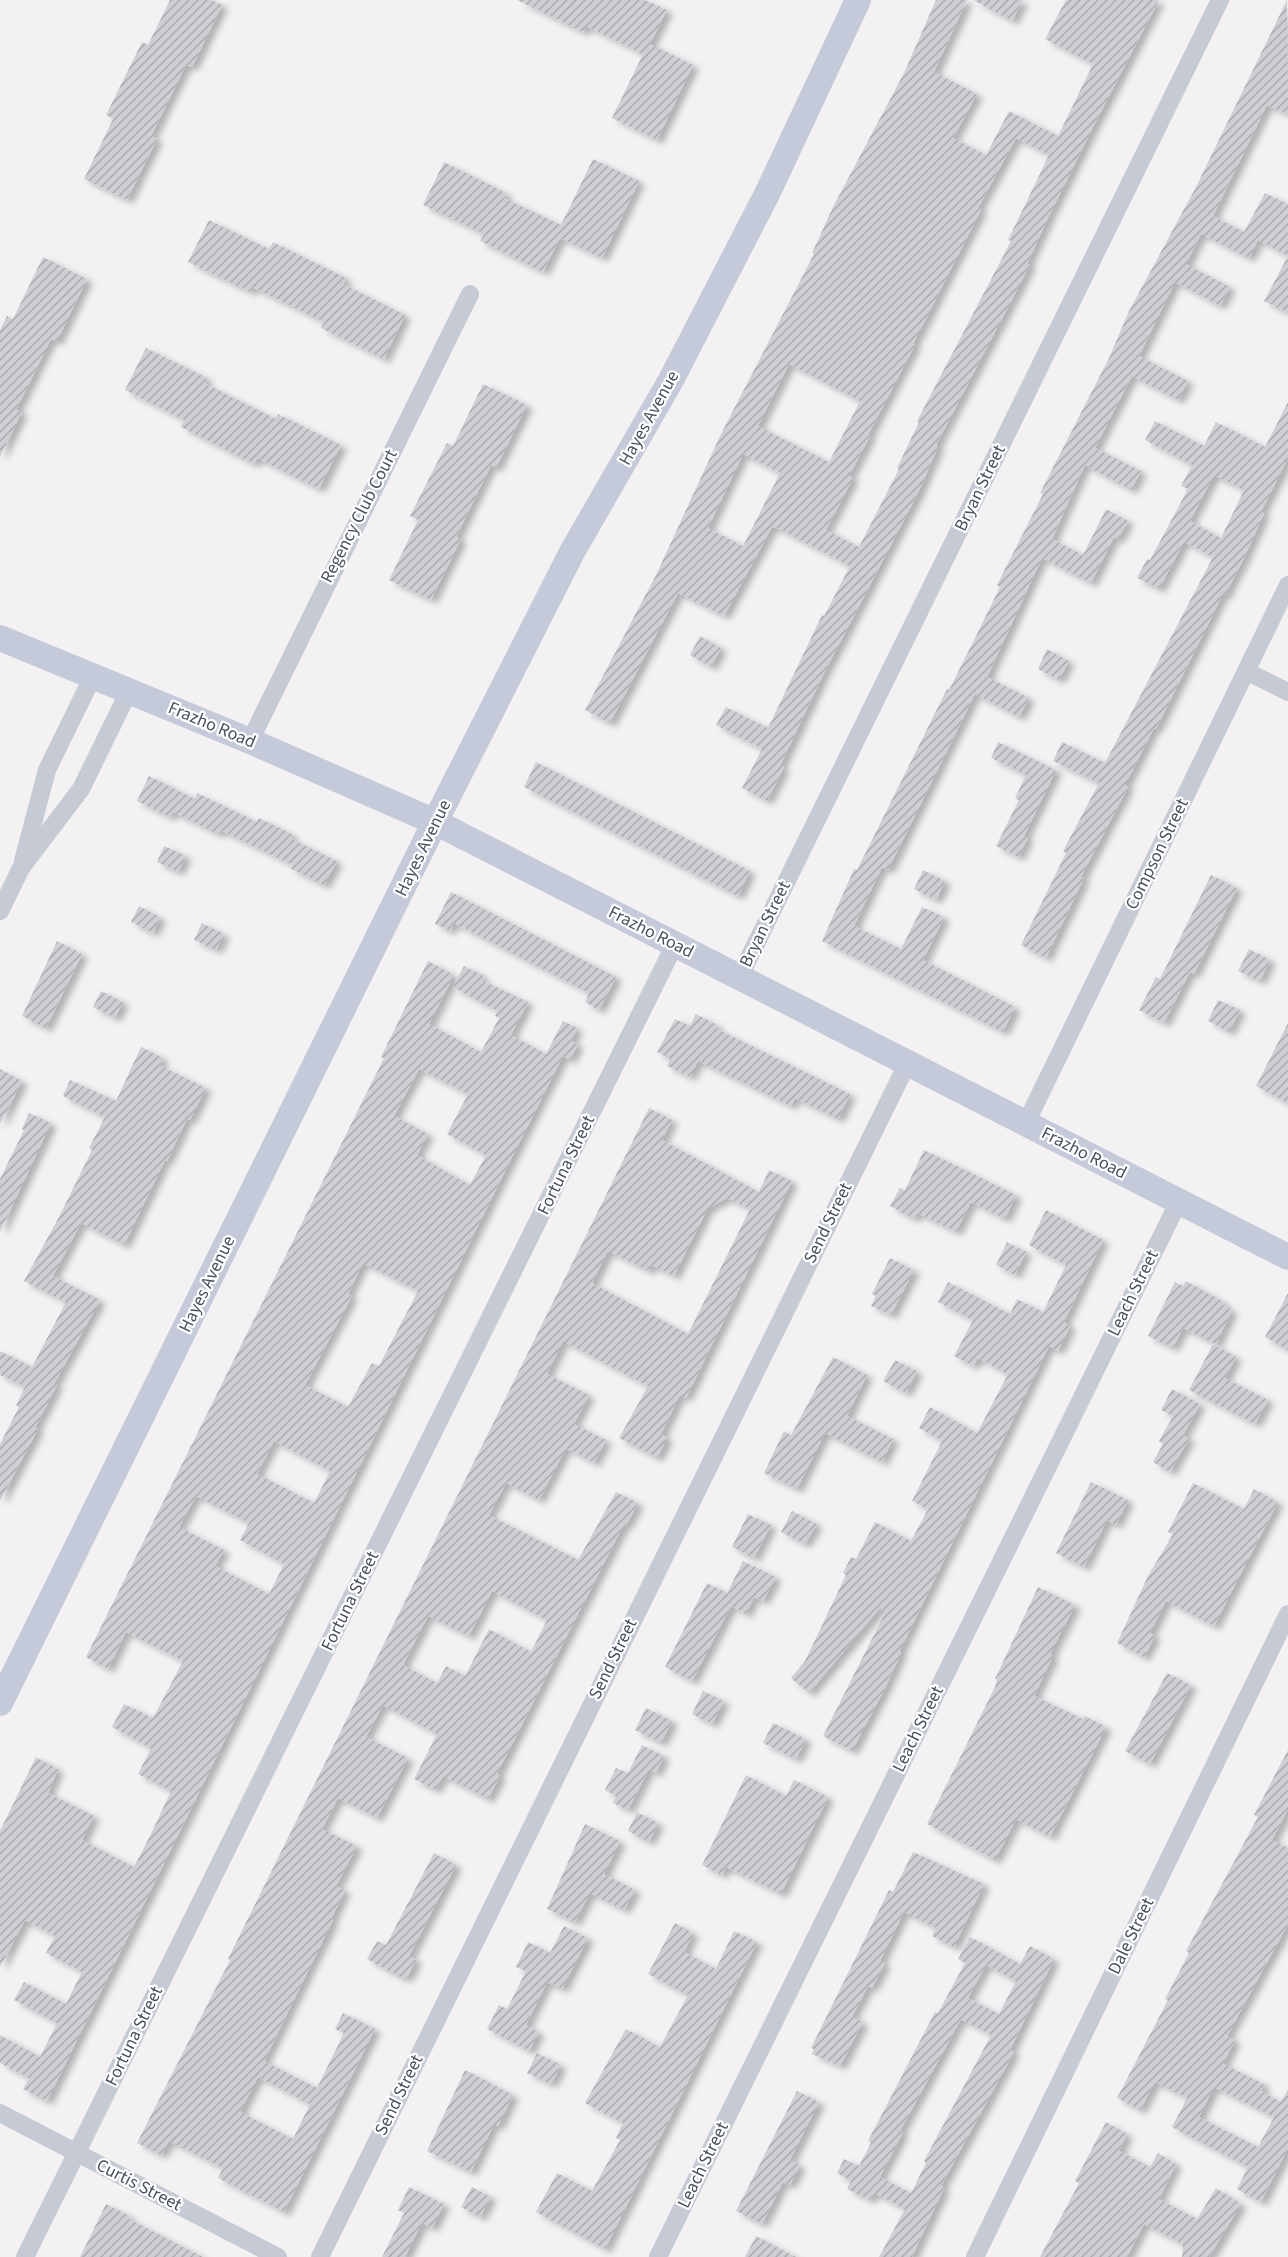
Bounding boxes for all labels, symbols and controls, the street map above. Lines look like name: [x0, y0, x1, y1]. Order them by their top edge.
street label: Hayes Avenue: [613, 366, 685, 470]
street label: Bryan Street: [948, 441, 1012, 535]
street label: Regency Club Court: [314, 445, 404, 587]
street label: Frazho Road: [164, 695, 260, 755]
street label: Compson Street: [1119, 794, 1195, 914]
street label: Hayes Avenue: [389, 795, 457, 901]
street label: Bryan Street: [733, 877, 797, 971]
street label: Frazho Road: [604, 900, 698, 964]
street label: Fortuna Street: [531, 1111, 601, 1219]
street label: Frazho Road: [1037, 1121, 1131, 1185]
street label: Send Street: [798, 1178, 858, 1268]
street label: Hayes Avenue: [173, 1231, 241, 1337]
street label: Leach Street: [1101, 1246, 1165, 1340]
street label: Fortuna Street: [315, 1547, 385, 1655]
street label: Send Street: [583, 1614, 643, 1704]
street label: Leach Street: [886, 1682, 950, 1776]
street label: Dale Street: [1102, 1894, 1160, 1978]
street label: Fortuna Street: [99, 1982, 169, 2090]
street label: Send Street: [369, 2050, 429, 2140]
street label: Leach Street: [671, 2118, 735, 2212]
street label: Curtis Street: [92, 2153, 186, 2217]

